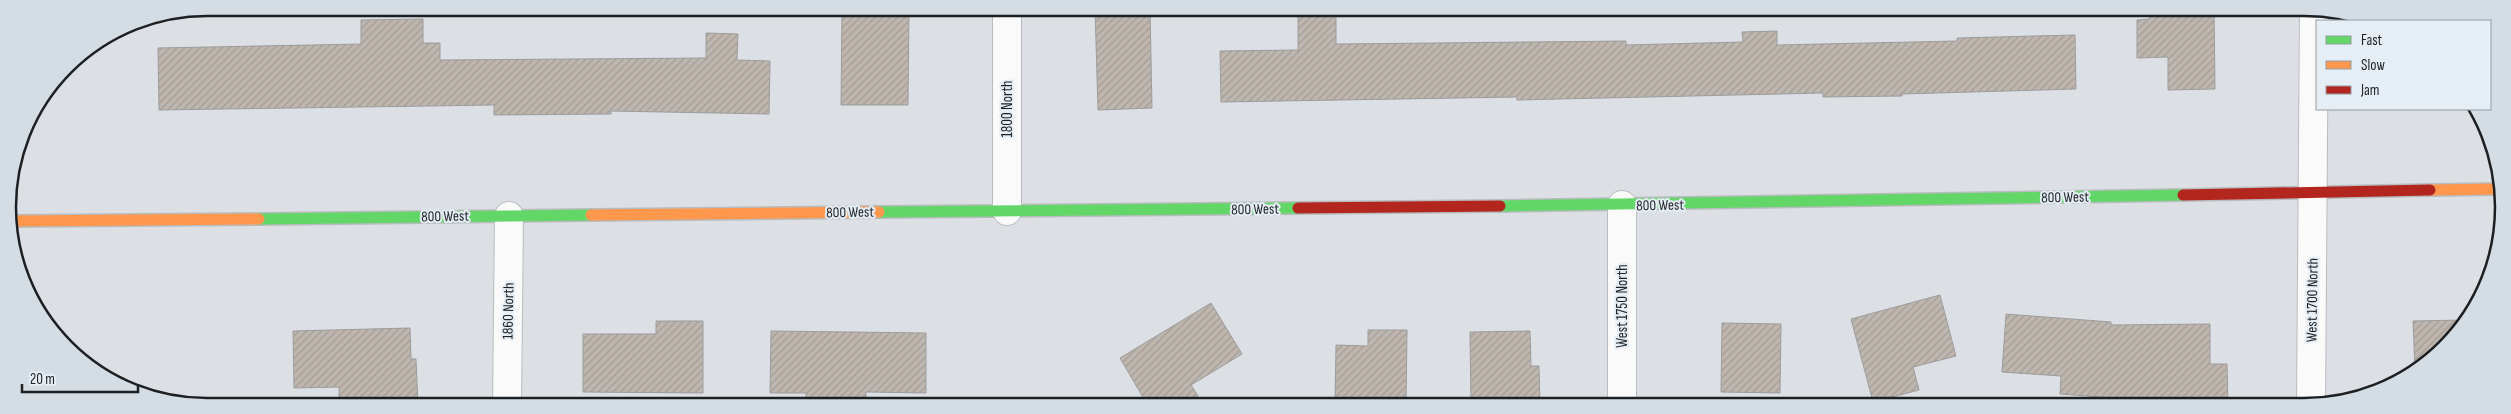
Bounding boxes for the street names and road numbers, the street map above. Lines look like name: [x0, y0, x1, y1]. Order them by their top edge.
street label: 1800 North: [998, 81, 1017, 137]
street label: 800 West: [2041, 188, 2090, 207]
street label: 800 West: [1636, 196, 1685, 215]
street label: 800 West: [1231, 200, 1280, 219]
street label: 800 West: [826, 203, 875, 222]
street label: 800 West: [421, 207, 470, 226]
street label: West 1700 North: [2302, 258, 2323, 342]
street label: West 1750 North: [1613, 264, 1632, 348]
street label: 1860 North: [499, 282, 518, 340]

